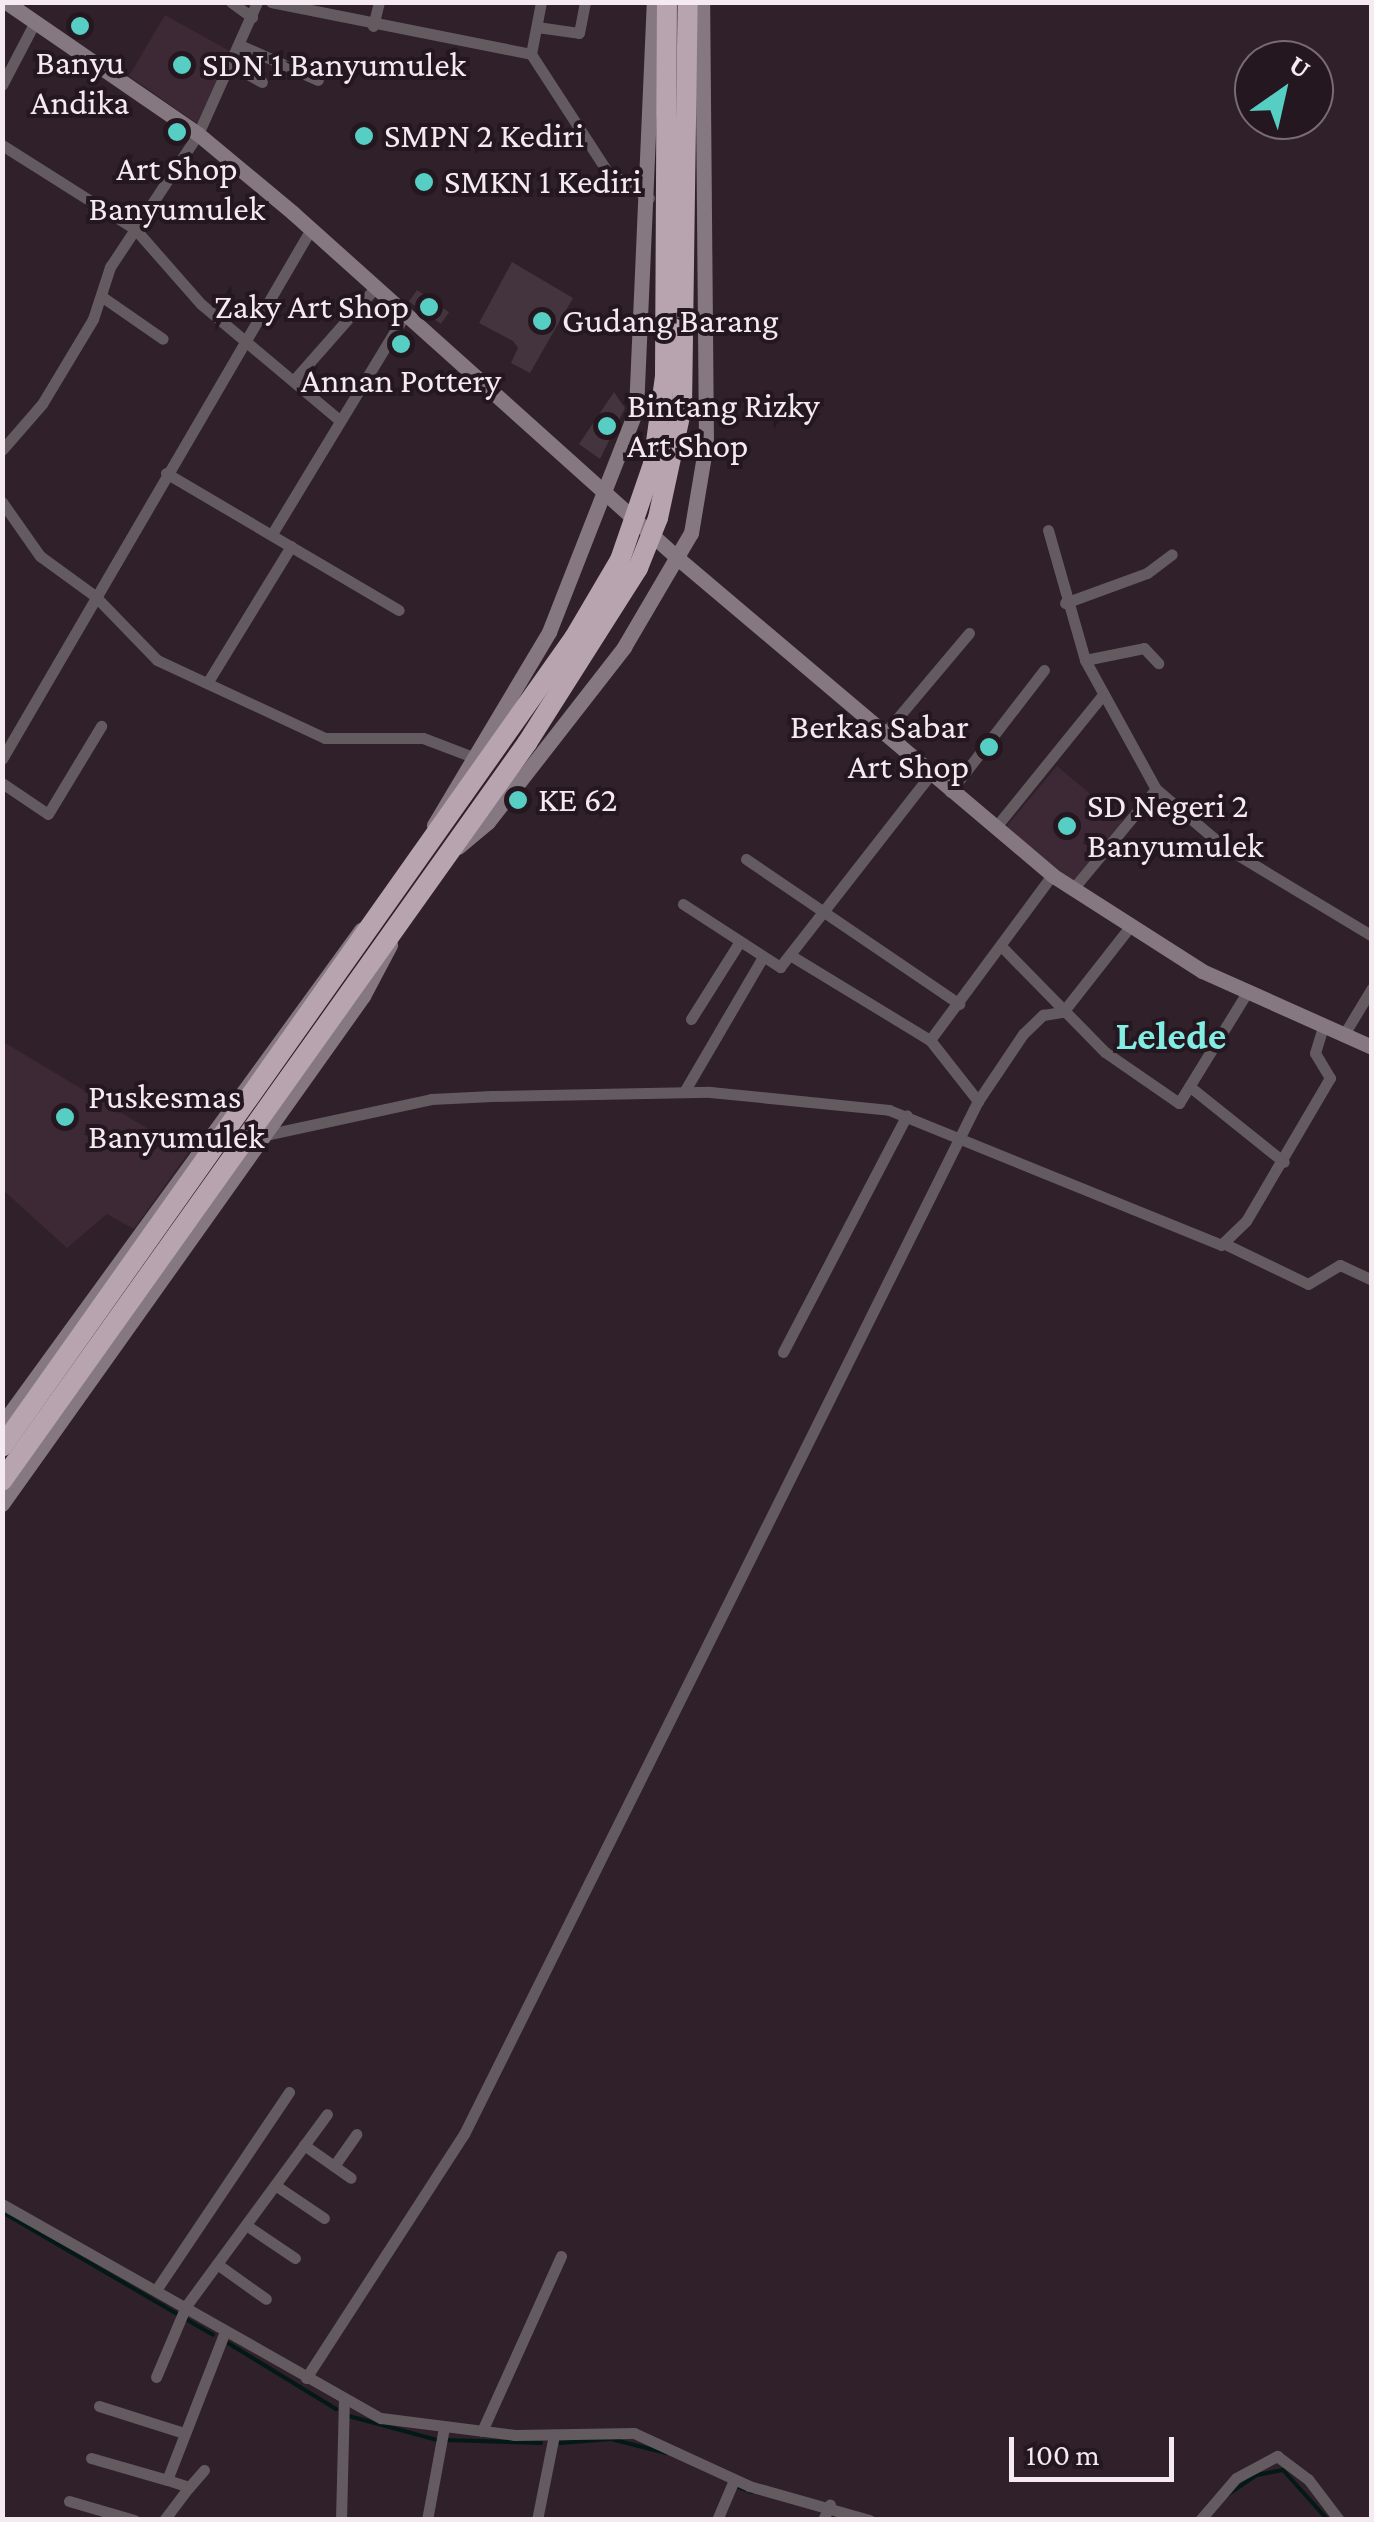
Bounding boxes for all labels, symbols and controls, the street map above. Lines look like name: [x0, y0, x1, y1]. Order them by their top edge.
marker: Banyu Andika: [69, 15, 91, 37]
north arrow: [1234, 40, 1334, 140]
place label: Banyu Andika: [30, 42, 130, 124]
place label: SDN 1 Banyumulek: [202, 44, 466, 86]
text: U: [1283, 48, 1317, 85]
marker: SDN 1 Banyumulek: [171, 54, 193, 76]
place label: SMPN 2 Kediri: [384, 115, 584, 157]
marker: Art Shop Banyumulek: [166, 121, 188, 143]
marker: SMPN 2 Kediri: [353, 125, 375, 147]
place label: Art Shop Banyumulek: [89, 148, 265, 230]
place label: SMKN 1 Kediri: [444, 161, 642, 203]
marker: SMKN 1 Kediri: [413, 171, 435, 193]
place label: Zaky Art Shop: [214, 286, 409, 328]
marker: Zaky Art Shop: [418, 296, 440, 318]
place label: Gudang Barang: [562, 300, 779, 342]
marker: Gudang Barang: [531, 310, 553, 332]
marker: Annan Pottery: [390, 333, 412, 355]
place label: Annan Pottery: [301, 360, 501, 402]
place label: Bintang Rizky Art Shop: [627, 385, 820, 467]
marker: Bintang Rizky Art Shop: [596, 415, 618, 437]
place label: Berkas Sabar Art Shop: [790, 706, 969, 788]
marker: Berkas Sabar Art Shop: [978, 736, 1000, 758]
place label: KE 62: [538, 779, 617, 821]
place label: SD Negeri 2 Banyumulek: [1087, 785, 1264, 867]
marker: KE 62: [507, 789, 529, 811]
marker: SD Negeri 2 Banyumulek: [1056, 815, 1078, 837]
district label: Lelede: [1116, 1012, 1226, 1060]
place label: Puskesmas Banyumulek: [88, 1076, 265, 1158]
marker: Puskesmas Banyumulek: [52, 1104, 78, 1130]
scale bar: [1014, 2417, 1179, 2479]
text: 100 m: [1026, 2438, 1100, 2471]

